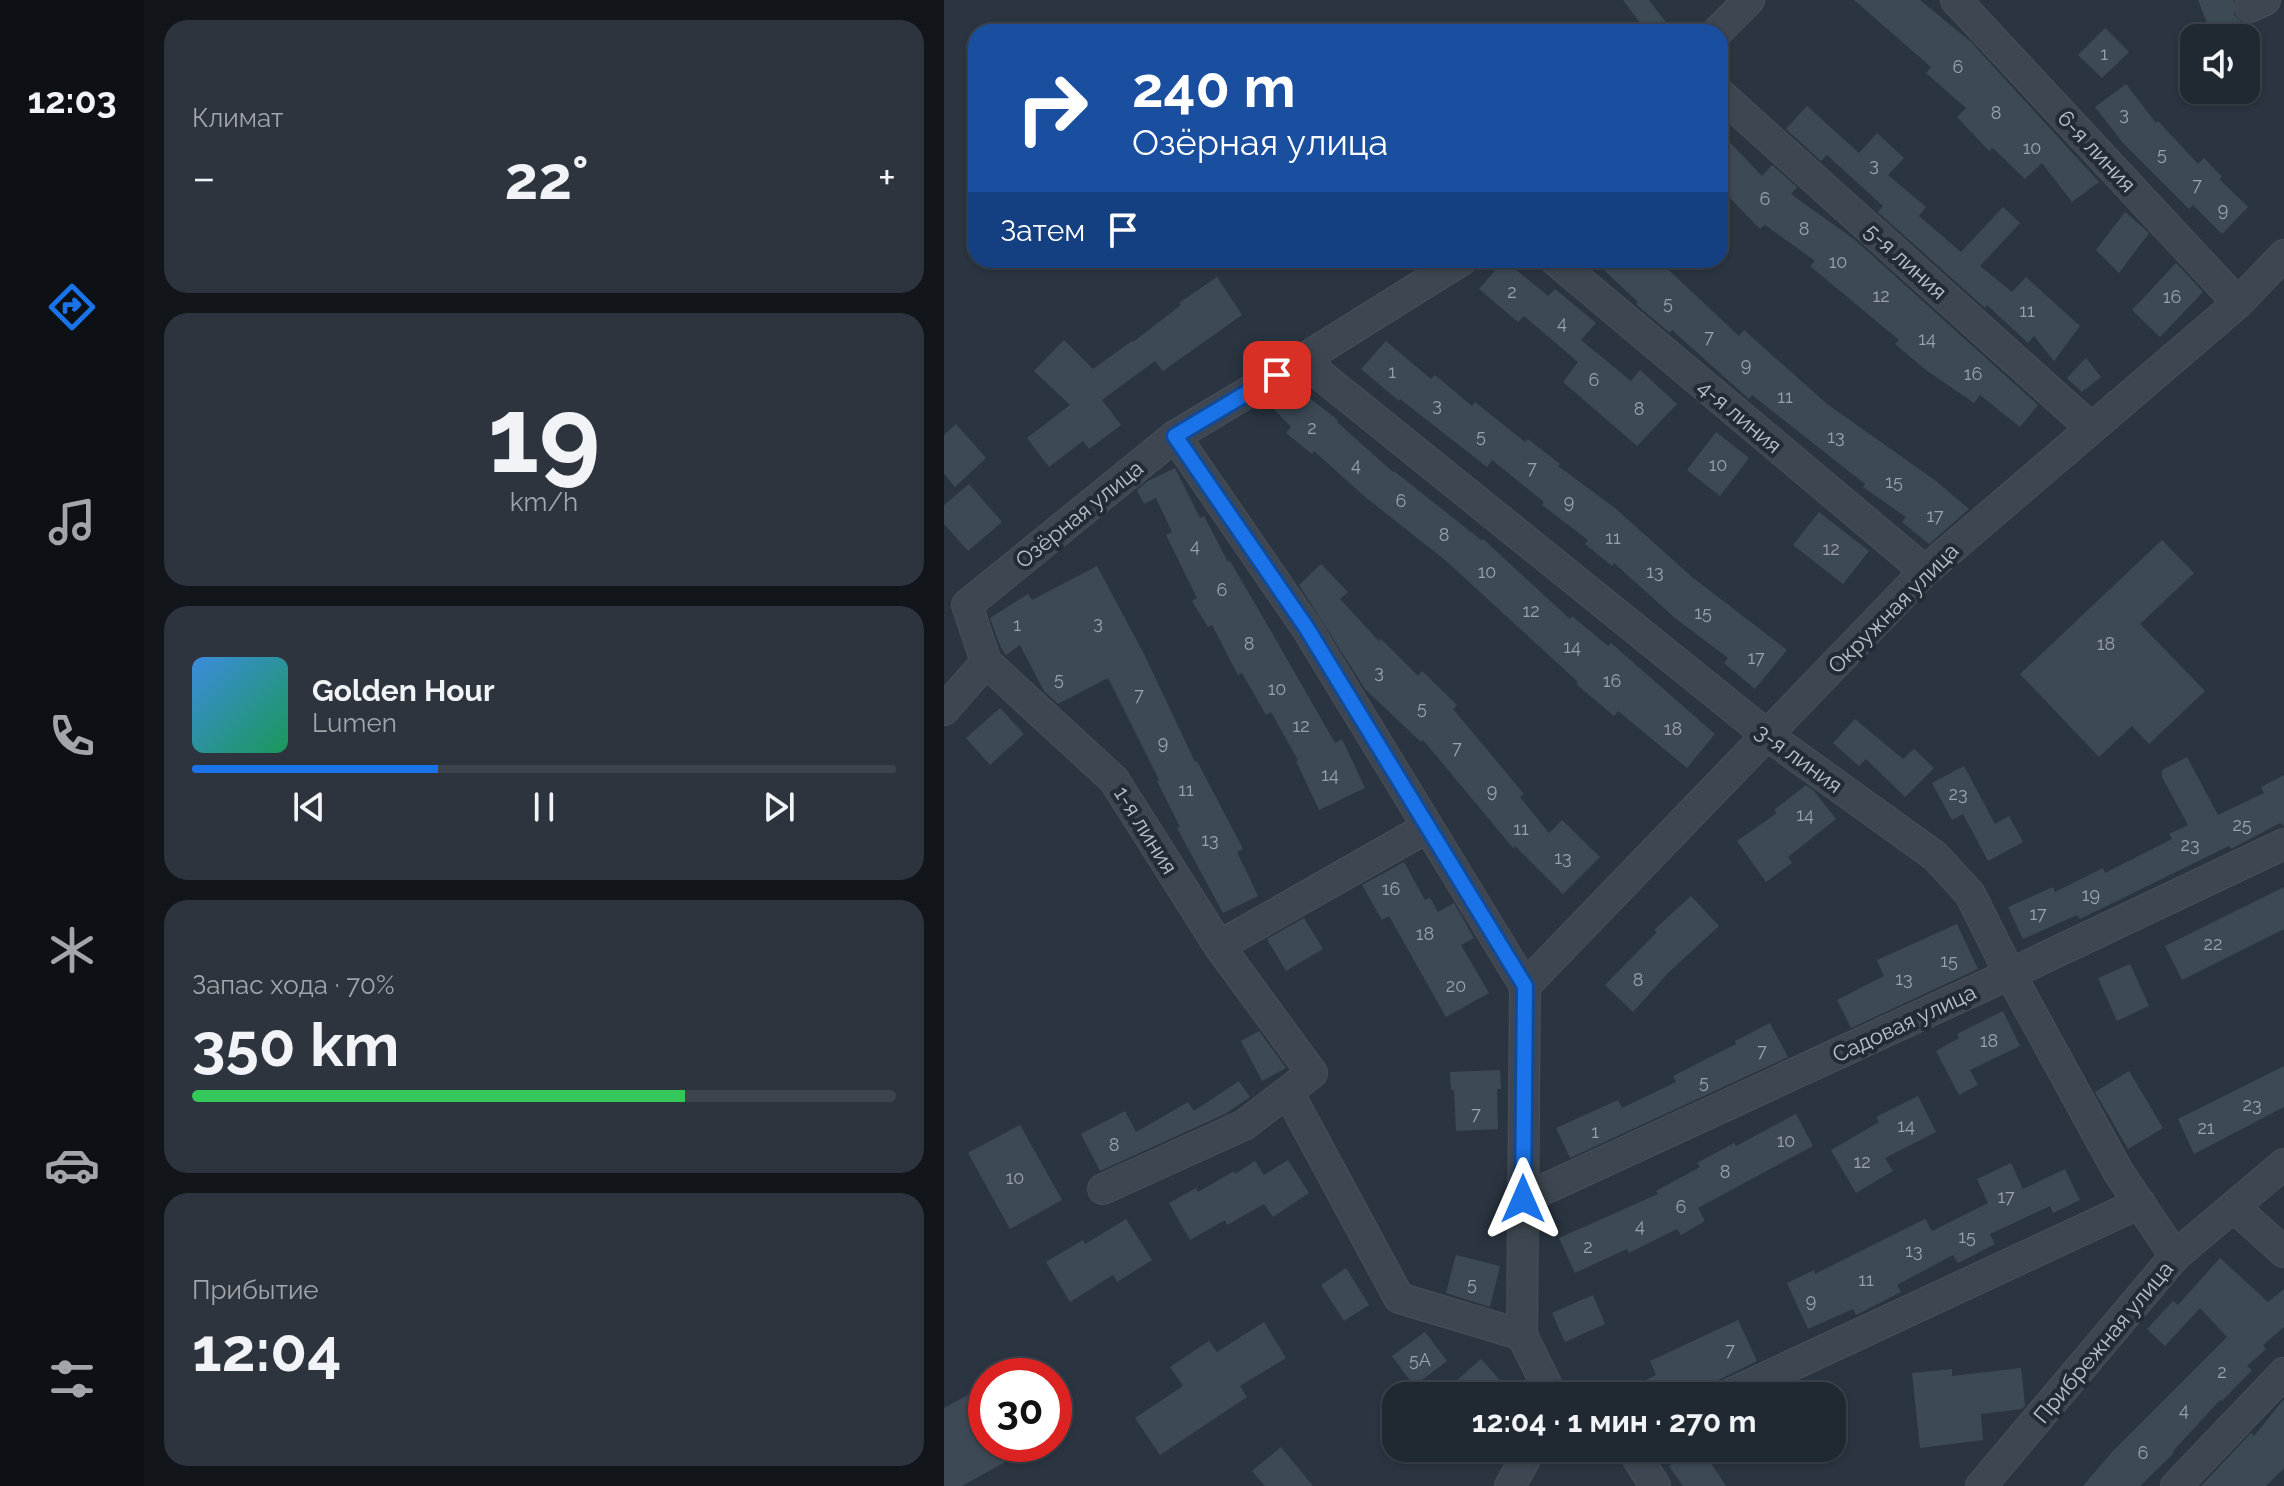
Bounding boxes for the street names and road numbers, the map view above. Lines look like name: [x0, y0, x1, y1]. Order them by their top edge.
street label: 6-я линия: [2053, 105, 2141, 197]
street label: 5-я линия: [1860, 218, 1952, 304]
street label: 4-я линия: [1693, 374, 1787, 458]
street label: Озёрная улица: [1010, 455, 1148, 573]
street label: Окружная улица: [1822, 537, 1964, 679]
street label: 3-я линия: [1751, 718, 1847, 798]
street label: 1-я линия: [1109, 781, 1183, 879]
street label: Садовая улица: [1828, 978, 1980, 1068]
street label: Прибрежная улица: [2028, 1256, 2178, 1428]

